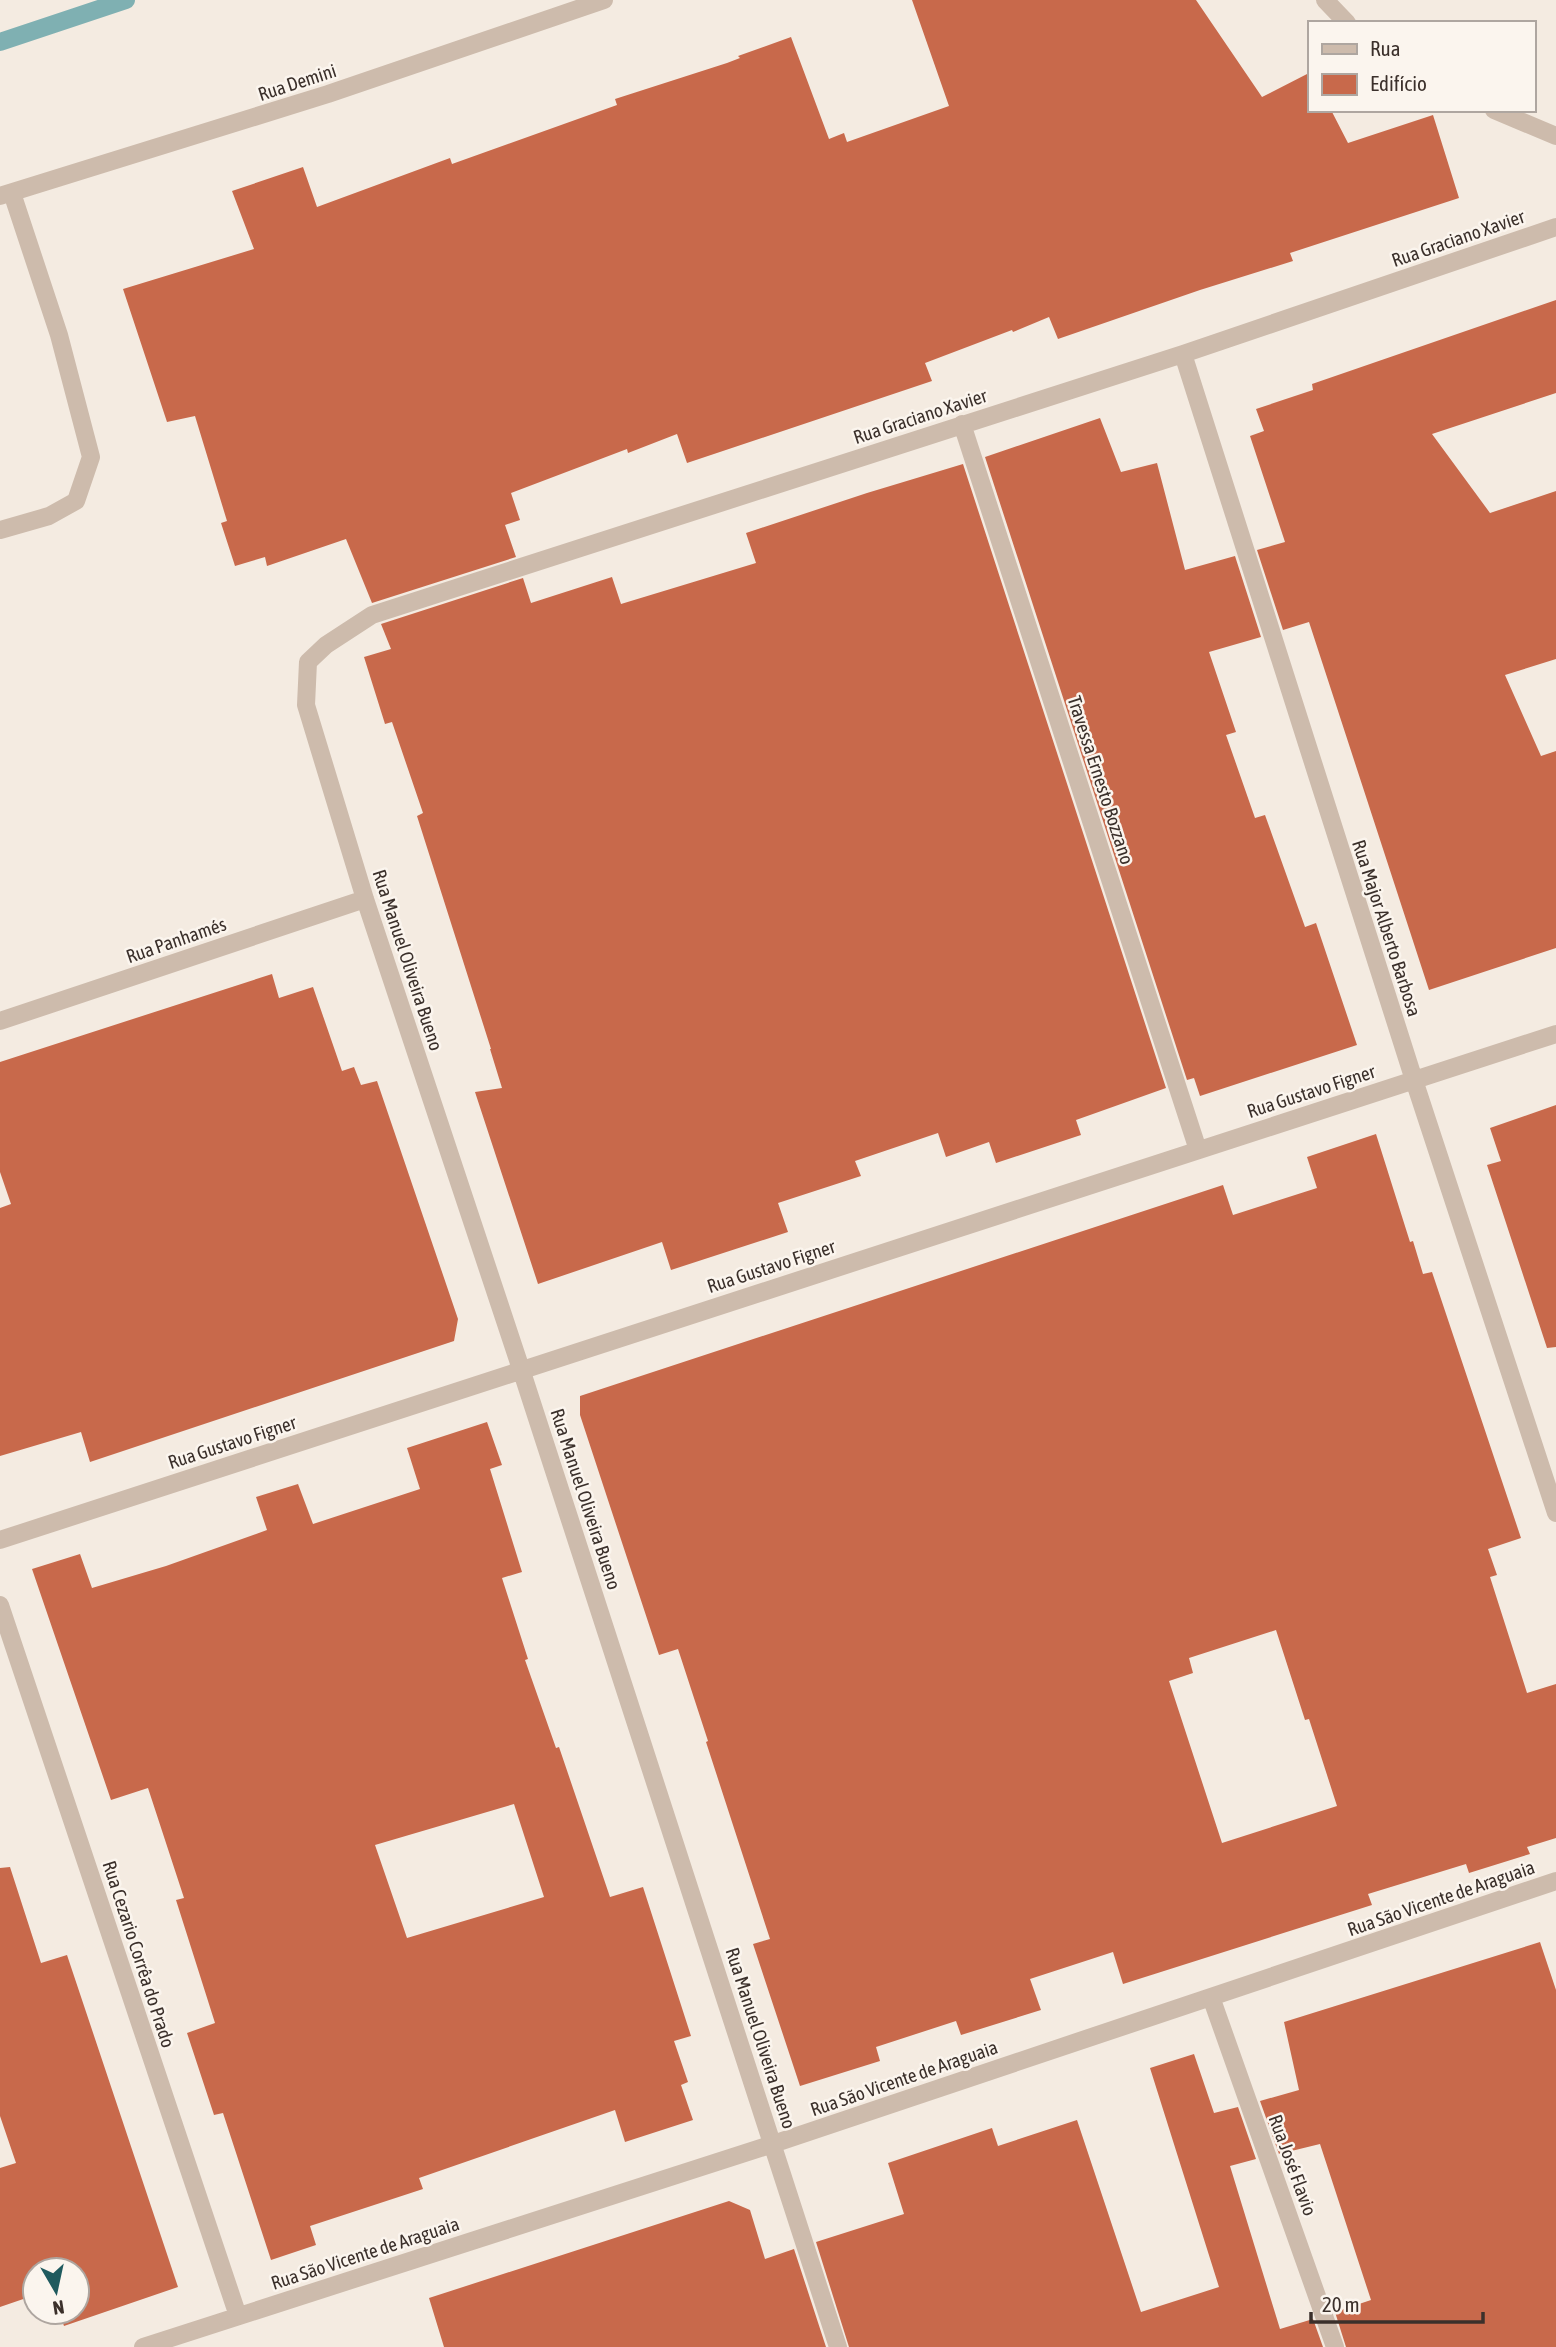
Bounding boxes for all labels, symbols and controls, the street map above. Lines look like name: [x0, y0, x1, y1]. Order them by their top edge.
legend: [1308, 21, 1535, 112]
text: Rua: [1370, 36, 1400, 60]
street label: Rua Demini: [255, 59, 339, 105]
text: Edifício: [1370, 71, 1427, 95]
street label: Rua Graciano Xavier: [1389, 205, 1528, 271]
street label: Rua Graciano Xavier: [850, 384, 990, 448]
street label: Travessa Ernesto Bozzano: [1063, 693, 1139, 867]
street label: Rua Major Alberto Barbosa: [1348, 837, 1426, 1019]
street label: Rua Manuel Oliveira Bueno: [368, 867, 448, 1053]
street label: Rua Panhamés: [123, 913, 229, 967]
street label: Rua Gustavo Figner: [1244, 1060, 1378, 1122]
street label: Rua Gustavo Figner: [704, 1235, 838, 1297]
street label: Rua Manuel Oliveira Bueno: [546, 1406, 626, 1592]
street label: Rua Gustavo Figner: [165, 1411, 299, 1473]
street label: Rua São Vicente de Araguaia: [1345, 1856, 1537, 1940]
street label: Rua Cezario Corrêa do Prado: [98, 1858, 180, 2050]
street label: Rua Manuel Oliveira Bueno: [721, 1945, 801, 2131]
street label: Rua São Vicente de Araguaia: [808, 2036, 1000, 2120]
street label: Rua José Flavio: [1265, 2112, 1321, 2218]
street label: Rua São Vicente de Araguaia: [268, 2212, 462, 2294]
north arrow: [21, 2256, 91, 2326]
scale bar: [1311, 2280, 1482, 2324]
text: 20 m: [1322, 2292, 1360, 2316]
text: N: [51, 2296, 66, 2320]

